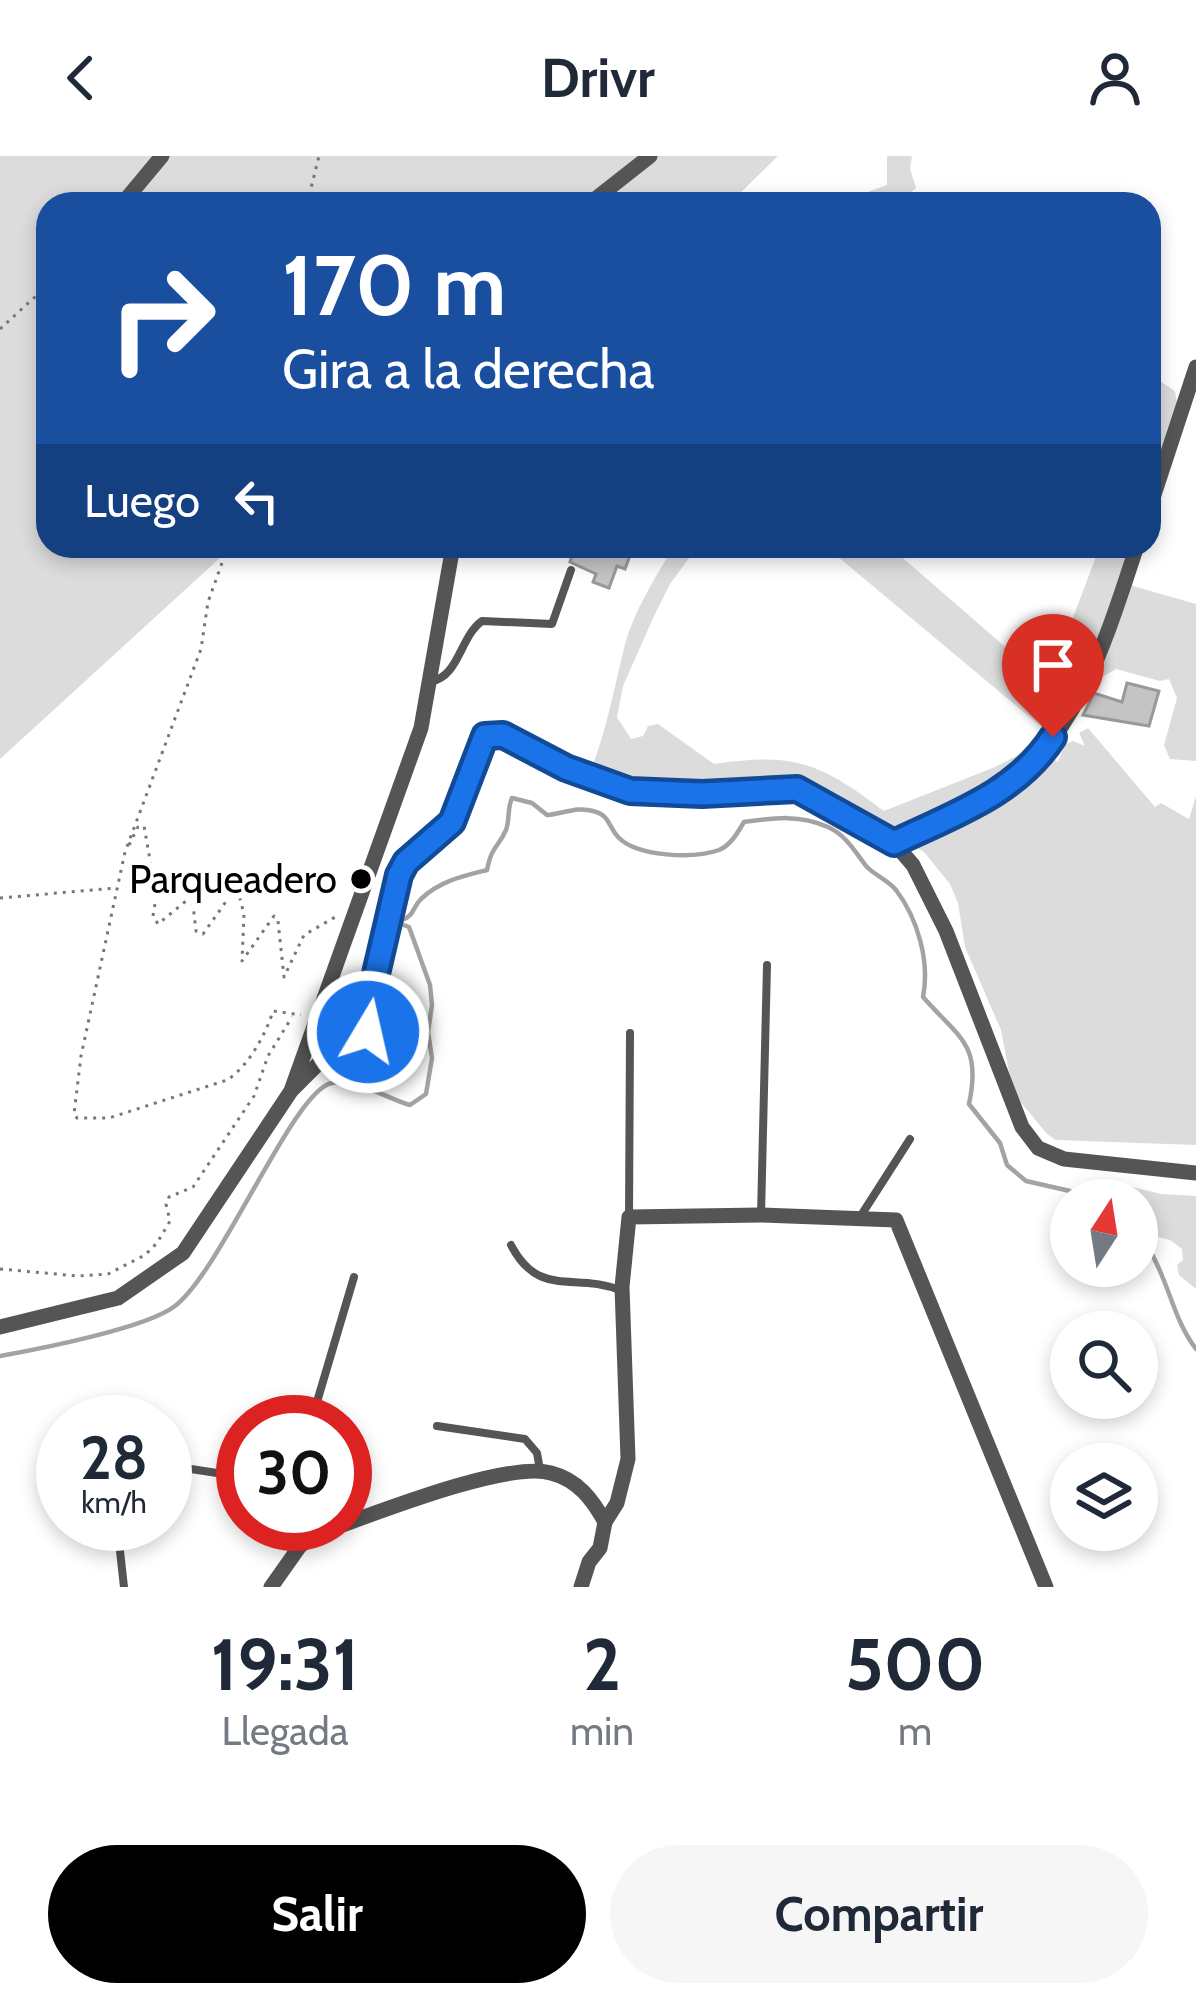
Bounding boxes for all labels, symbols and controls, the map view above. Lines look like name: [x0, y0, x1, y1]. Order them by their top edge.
icon: back: [48, 45, 114, 111]
text: Drivr: [541, 45, 655, 111]
icon: person: [1082, 45, 1148, 111]
text: 170 m: [282, 234, 506, 336]
icon: right: [84, 240, 240, 396]
text: Gira a la derecha: [282, 336, 654, 402]
icon: left: [224, 468, 290, 534]
text: Luego: [84, 474, 200, 528]
pin: [1002, 614, 1104, 737]
icon: arrive: [1020, 632, 1086, 698]
place label: Parqueadero: [129, 855, 337, 903]
marker: Parqueadero: [348, 866, 374, 892]
position arrow: [305, 969, 431, 1095]
north arrow: [1050, 1179, 1158, 1287]
map controls: [1050, 1179, 1158, 1551]
button: search: [1050, 1311, 1158, 1419]
speed limit sign: 30: [216, 1395, 372, 1551]
text: 28: [80, 1421, 148, 1494]
button: layers: [1050, 1443, 1158, 1551]
text: km/h: [81, 1484, 147, 1521]
text: 19:31: [211, 1621, 359, 1708]
text: 2: [583, 1621, 621, 1708]
text: 500: [845, 1621, 985, 1708]
text: Llegada: [221, 1707, 348, 1755]
text: min: [570, 1707, 634, 1755]
text: m: [898, 1707, 932, 1755]
button: Salir: [48, 1845, 586, 1983]
button: Compartir: [610, 1845, 1148, 1983]

